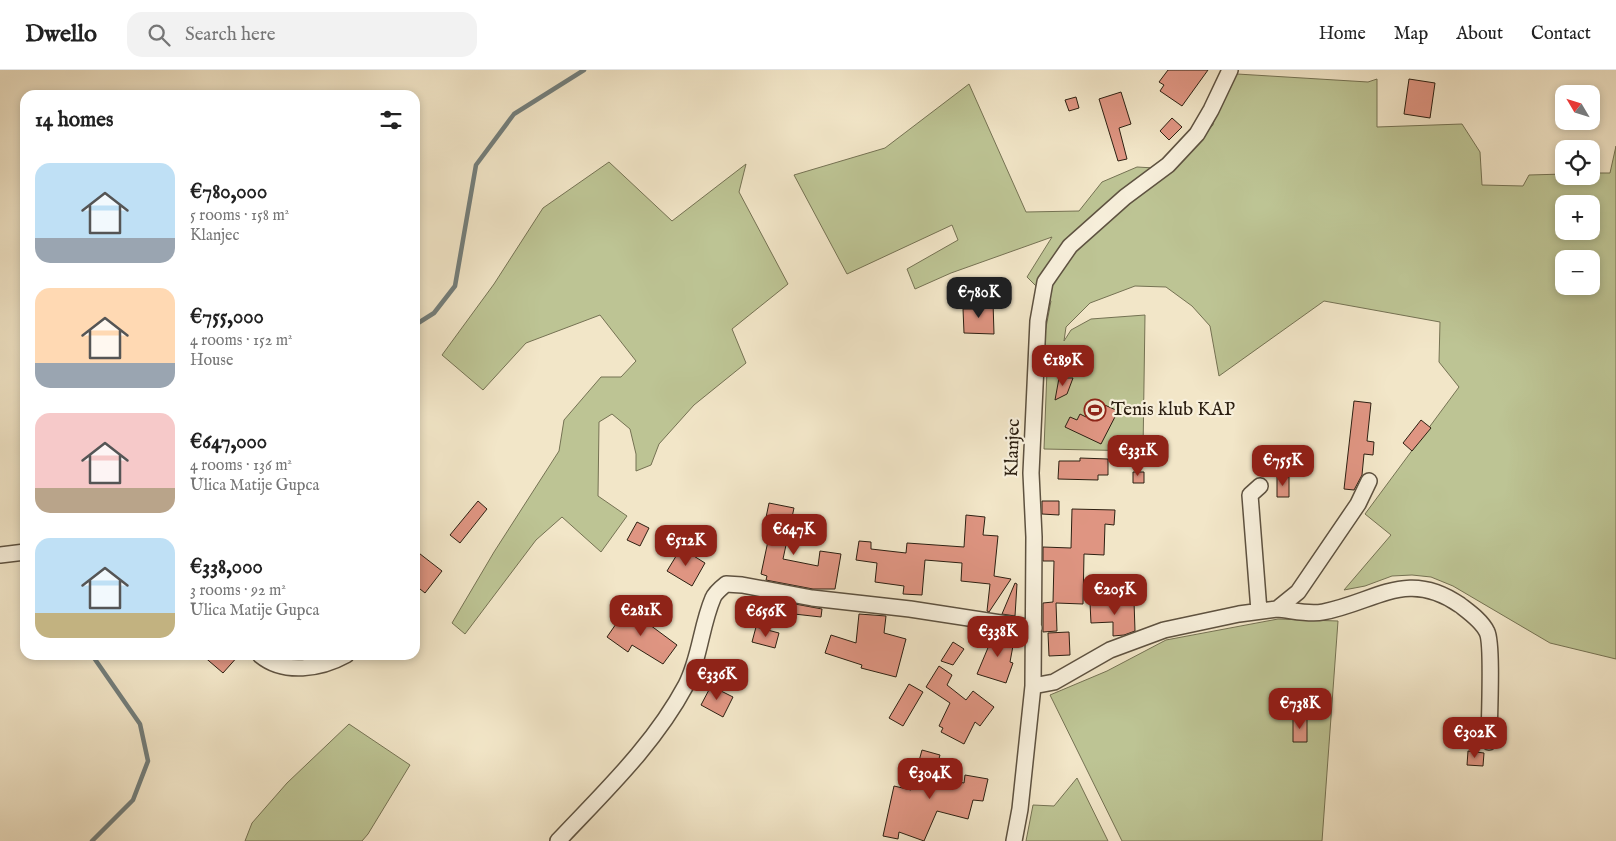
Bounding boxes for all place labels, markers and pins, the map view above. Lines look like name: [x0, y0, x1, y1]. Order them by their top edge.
pin: €780K: [944, 276, 1014, 319]
pin: €189K: [1028, 344, 1098, 387]
sports icon: Tenis klub KAP: [1083, 398, 1107, 422]
place label: Tenis klub KAP: [1111, 398, 1235, 422]
pin: €331K: [1103, 434, 1173, 477]
pin: €755K: [1248, 444, 1318, 487]
pin: €647K: [759, 514, 829, 556]
pin: €512K: [651, 524, 721, 567]
pin: €205K: [1080, 574, 1150, 616]
pin: €281K: [606, 594, 676, 637]
pin: €656K: [731, 596, 801, 638]
pin: €338K: [963, 616, 1033, 658]
pin: €336K: [682, 658, 752, 701]
pin: €738K: [1265, 688, 1335, 730]
pin: €302K: [1440, 716, 1510, 759]
pin: €304K: [895, 758, 965, 800]

